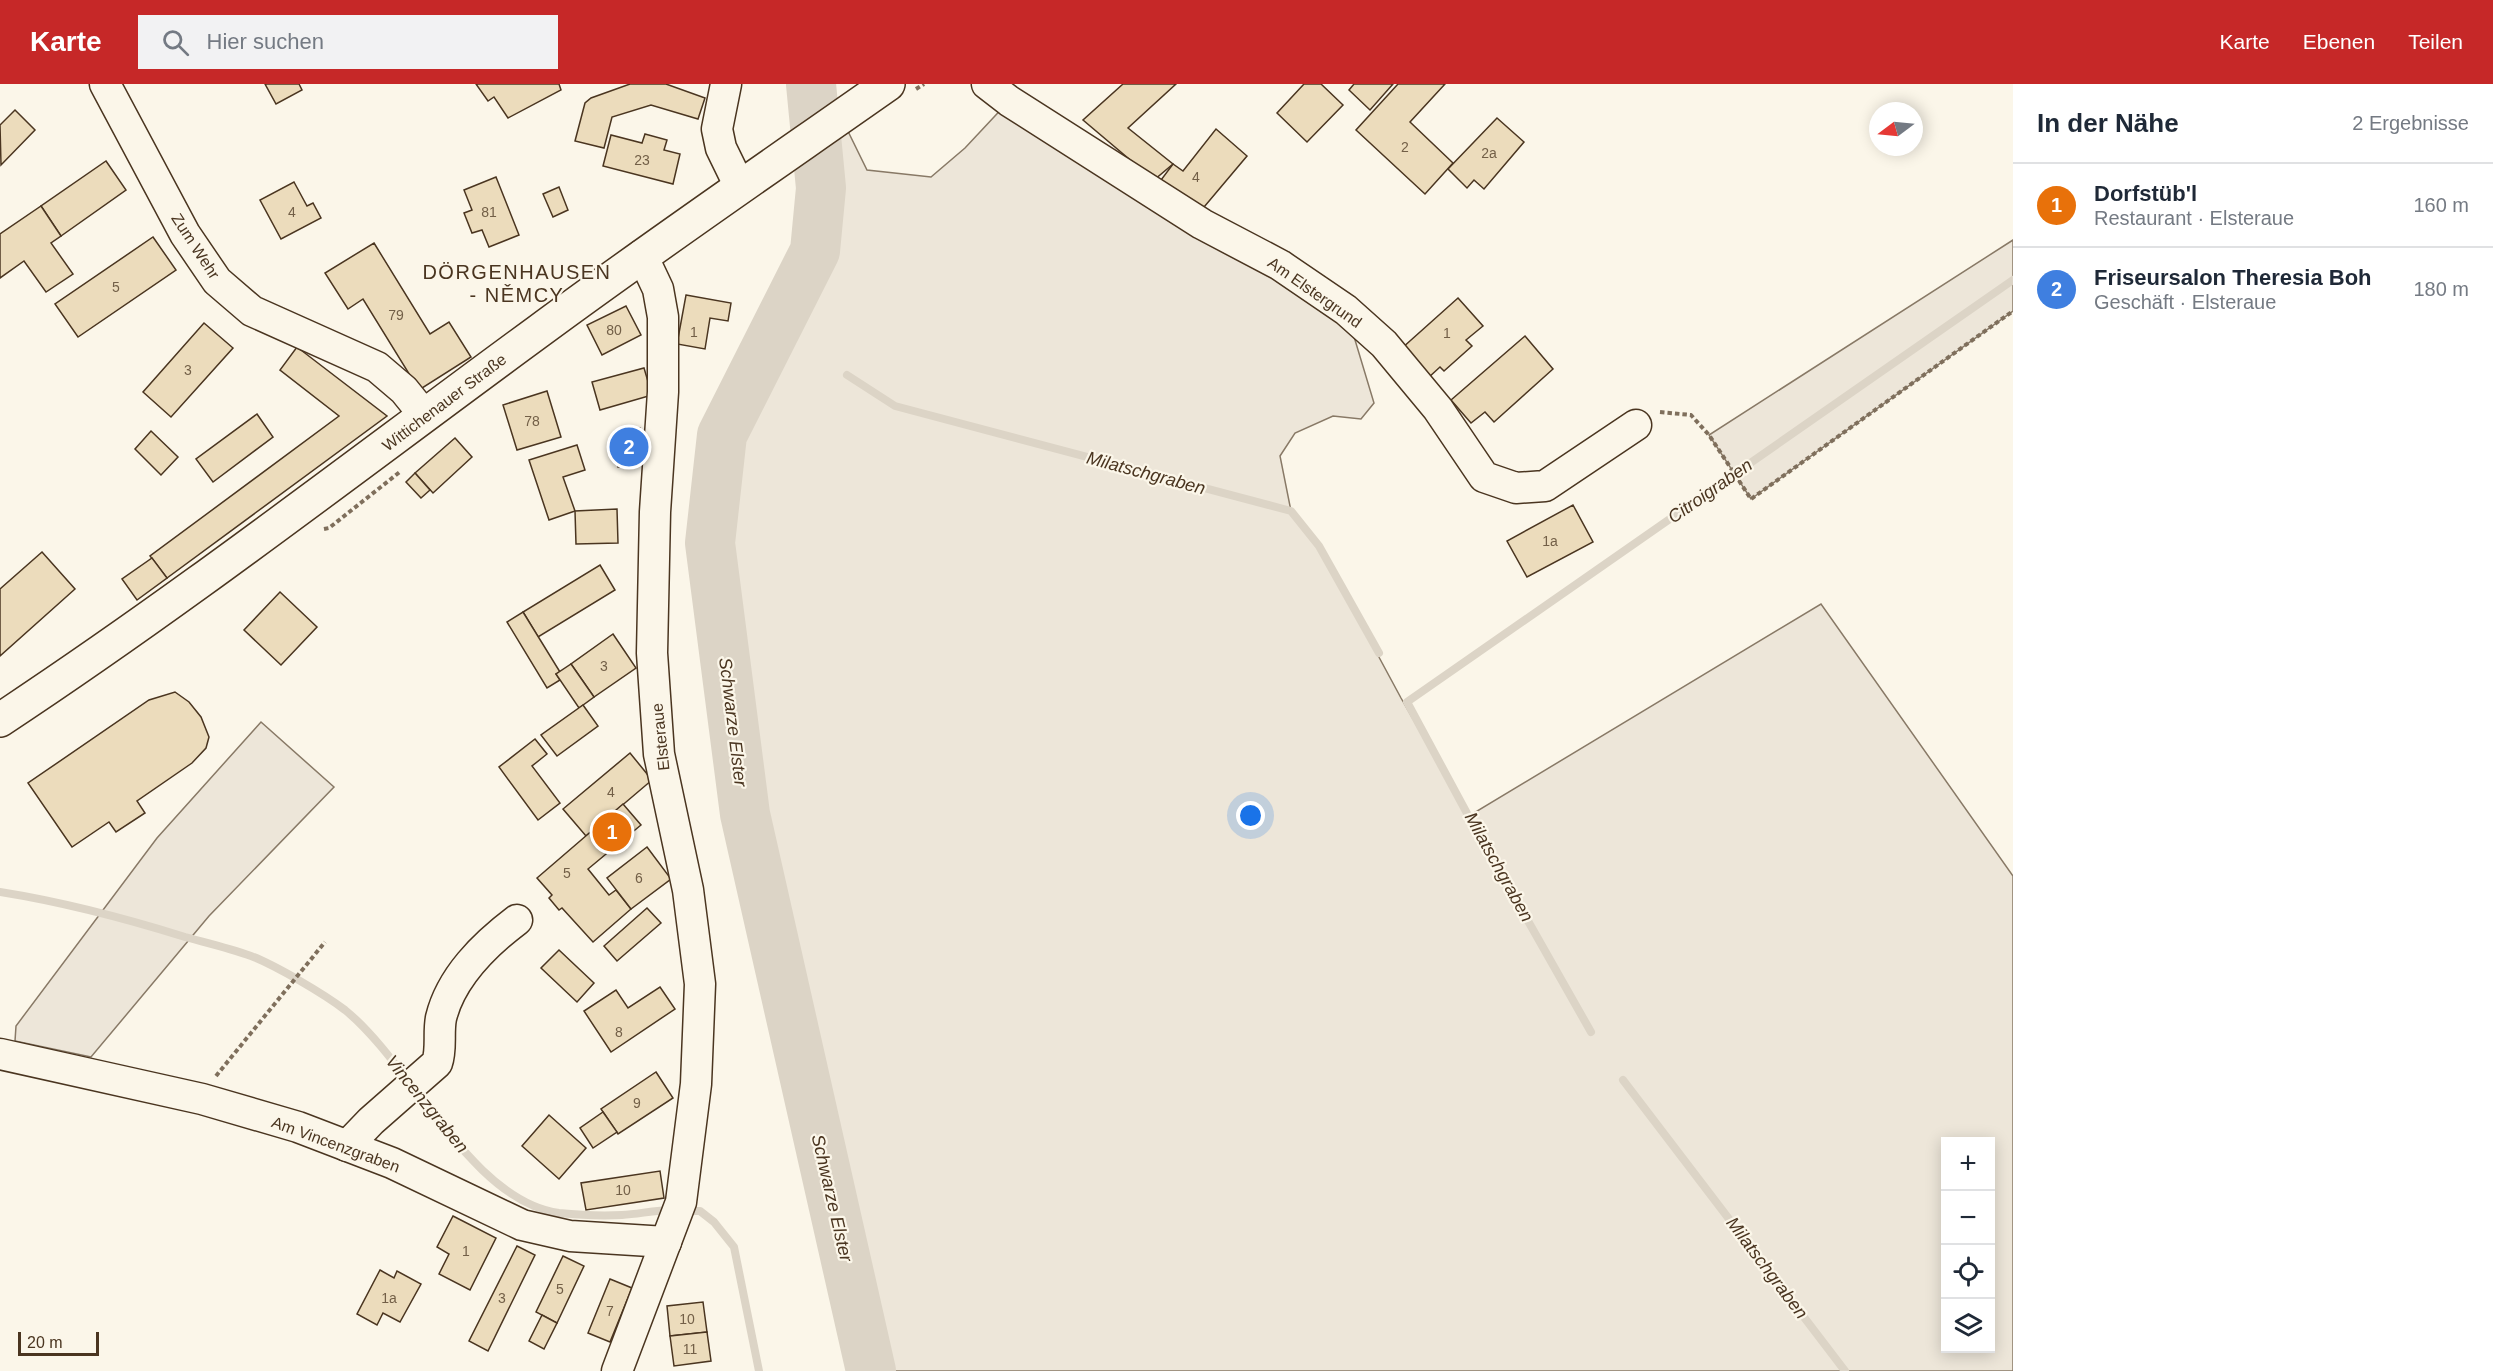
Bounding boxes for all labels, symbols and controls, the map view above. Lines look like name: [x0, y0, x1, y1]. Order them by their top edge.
search box: [138, 15, 558, 69]
text: Karte: [30, 26, 102, 57]
icon: search: [159, 26, 192, 59]
text: Hier suchen: [207, 29, 324, 54]
text: Karte: [2220, 30, 2270, 53]
text: Ebenen: [2303, 30, 2375, 53]
text: Teilen: [2408, 30, 2463, 53]
north arrow: [1869, 102, 1923, 156]
text: In der Nähe: [2037, 108, 2179, 138]
text: 2 Ergebnisse: [2352, 112, 2469, 134]
house number: 2: [1401, 139, 1409, 155]
house number: 2a: [1481, 145, 1497, 161]
house number: 23: [634, 152, 650, 168]
house number: 4: [1192, 169, 1200, 185]
text: Dorfstüb'l: [2094, 181, 2197, 206]
text: 1: [2051, 194, 2062, 216]
text: 160 m: [2413, 194, 2469, 216]
house number: 4: [288, 204, 296, 220]
house number: 81: [481, 204, 497, 220]
text: Restaurant · Elsteraue: [2094, 207, 2294, 229]
street label: Zum Wehr: [168, 210, 223, 283]
street label: Am Elstergrund: [1265, 254, 1365, 331]
district label: DÖRGENHAUSEN - NĚMCY: [422, 261, 612, 306]
text: Friseursalon Theresia Boh: [2094, 265, 2372, 290]
text: 2: [2051, 278, 2062, 300]
text: 180 m: [2413, 278, 2469, 300]
house number: 5: [112, 279, 120, 295]
text: Geschäft · Elsteraue: [2094, 291, 2276, 313]
house number: 79: [388, 307, 404, 323]
house number: 80: [606, 322, 622, 338]
house number: 1: [690, 324, 698, 340]
house number: 1: [1443, 325, 1451, 341]
street label: Wittichenauer Straße: [379, 350, 510, 454]
house number: 3: [184, 362, 192, 378]
house number: 78: [524, 413, 540, 429]
pin: 2: [610, 424, 648, 470]
water label: Milatschgraben: [1084, 448, 1208, 498]
water label: Citroigraben: [1664, 455, 1756, 527]
house number: 1a: [1542, 533, 1558, 549]
water label: Schwarze Elster: [715, 656, 751, 789]
house number: 3: [600, 658, 608, 674]
street label: Elsteraue: [649, 702, 672, 771]
house number: 4: [607, 784, 615, 800]
your location: [1236, 801, 1265, 830]
water label: Milatschgraben: [1461, 809, 1537, 925]
pin: 1: [592, 810, 632, 855]
house number: 5: [563, 865, 571, 881]
house number: 6: [635, 870, 643, 886]
house number: 8: [615, 1024, 623, 1040]
water label: Vincenzgraben: [382, 1051, 472, 1157]
house number: 9: [633, 1095, 641, 1111]
street label: Am Vincenzgraben: [270, 1113, 402, 1176]
water label: Schwarze Elster: [808, 1132, 857, 1265]
map controls: [1941, 1137, 1995, 1353]
button: +: [1941, 1137, 1995, 1191]
house number: 10: [615, 1182, 631, 1198]
button: −: [1941, 1191, 1995, 1245]
water label: Milatschgraben: [1722, 1213, 1812, 1323]
house number: 1: [462, 1243, 470, 1259]
button: locate: [1941, 1245, 1995, 1299]
house number: 5: [556, 1281, 564, 1297]
house number: 1a: [381, 1290, 397, 1306]
house number: 3: [498, 1290, 506, 1306]
button: layers: [1941, 1299, 1995, 1353]
house number: 7: [606, 1303, 614, 1319]
house number: 10: [679, 1311, 695, 1327]
scale bar: [18, 1329, 99, 1356]
text: 20 m: [27, 1334, 63, 1351]
house number: 11: [683, 1341, 697, 1357]

